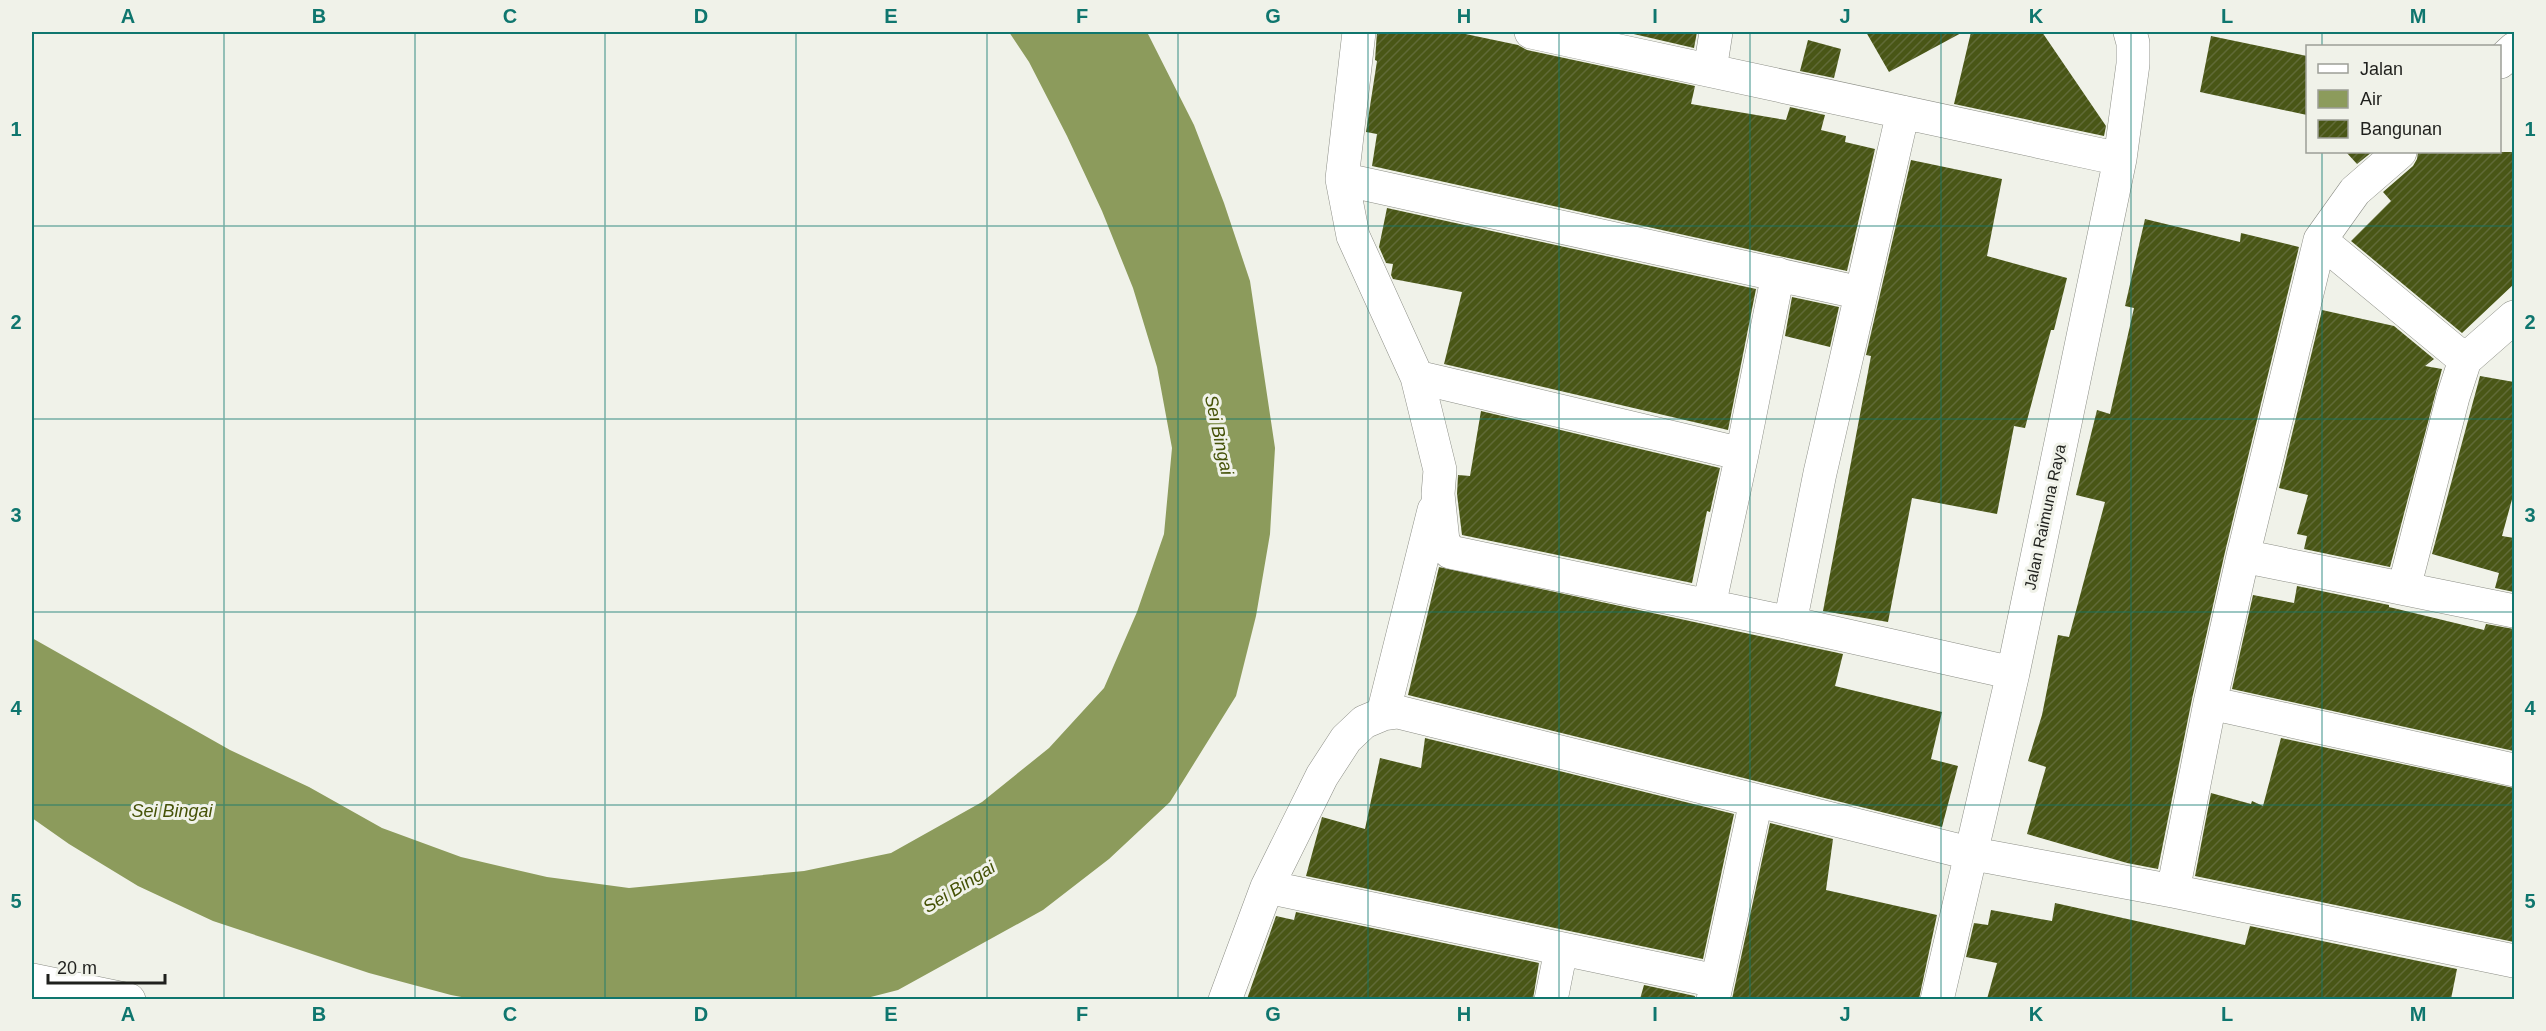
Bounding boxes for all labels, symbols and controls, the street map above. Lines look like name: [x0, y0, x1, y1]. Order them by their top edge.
text: A: [121, 5, 135, 27]
text: B: [312, 5, 326, 27]
text: C: [503, 5, 517, 27]
text: D: [694, 5, 708, 27]
text: E: [884, 5, 898, 27]
text: F: [1076, 5, 1088, 27]
text: G: [1265, 5, 1281, 27]
text: H: [1457, 5, 1471, 27]
text: I: [1652, 5, 1658, 27]
text: J: [1839, 5, 1851, 27]
text: K: [2029, 5, 2044, 27]
text: L: [2221, 5, 2233, 27]
text: M: [2410, 5, 2426, 27]
legend: [2306, 45, 2501, 153]
text: Jalan: [2360, 59, 2403, 79]
text: Air: [2360, 89, 2382, 109]
text: 1: [10, 118, 22, 140]
text: 1: [2524, 118, 2536, 140]
text: Bangunan: [2360, 119, 2442, 139]
text: 2: [10, 311, 22, 333]
text: 2: [2524, 311, 2536, 333]
water label: Sei Bingai: [1201, 393, 1237, 478]
street label: Jalan Raimuna Raya: [2021, 442, 2069, 591]
text: 3: [10, 504, 22, 526]
text: 3: [2524, 504, 2536, 526]
text: 4: [10, 697, 22, 719]
text: 4: [2524, 697, 2536, 719]
water label: Sei Bingai: [131, 801, 214, 821]
water label: Sei Bingai: [919, 857, 1000, 917]
text: 5: [10, 890, 22, 912]
text: 5: [2524, 890, 2536, 912]
scale bar: [48, 947, 165, 985]
text: 20 m: [57, 958, 97, 978]
text: A: [121, 1003, 135, 1025]
text: B: [312, 1003, 326, 1025]
text: C: [503, 1003, 517, 1025]
text: D: [694, 1003, 708, 1025]
text: E: [884, 1003, 898, 1025]
text: F: [1076, 1003, 1088, 1025]
text: G: [1265, 1003, 1281, 1025]
text: H: [1457, 1003, 1471, 1025]
text: I: [1652, 1003, 1658, 1025]
text: J: [1839, 1003, 1851, 1025]
text: K: [2029, 1003, 2044, 1025]
text: L: [2221, 1003, 2233, 1025]
text: M: [2410, 1003, 2426, 1025]

